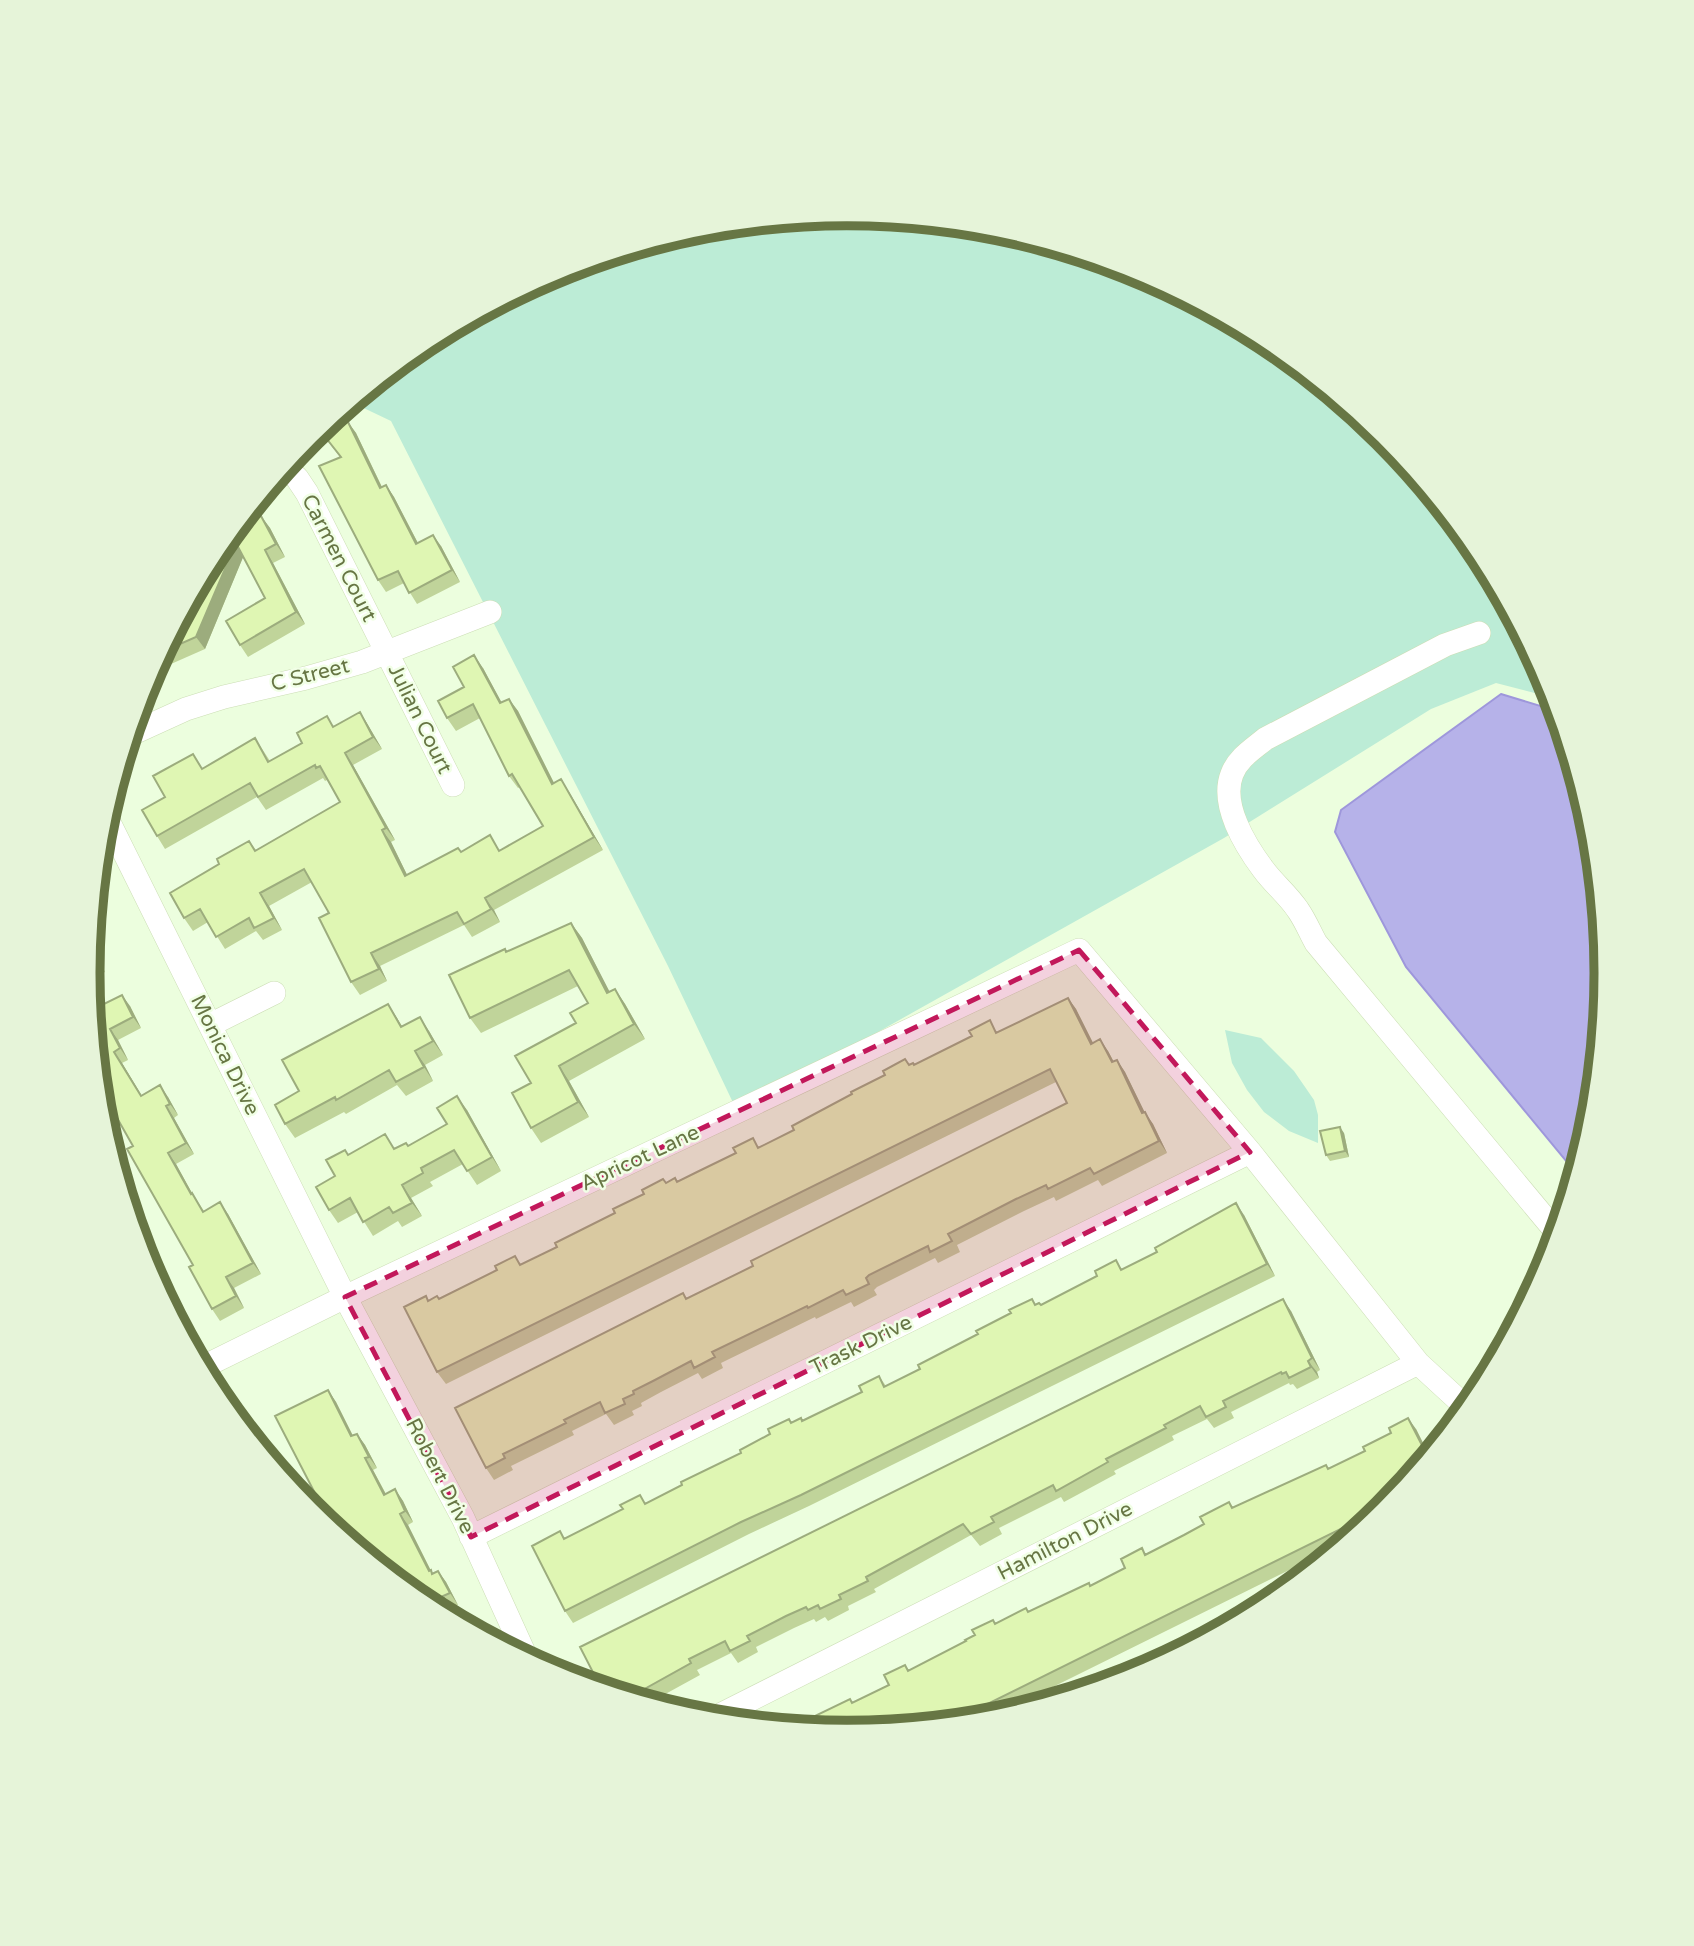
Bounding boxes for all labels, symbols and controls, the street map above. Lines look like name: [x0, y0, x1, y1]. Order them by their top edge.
street label: Carmen Court: [296, 490, 382, 626]
street label: C Street: [268, 653, 352, 697]
street label: Julian Court: [383, 660, 457, 778]
street label: Monica Drive: [185, 991, 265, 1119]
street label: Apricot Lane: [577, 1120, 703, 1196]
street label: Trask Drive: [806, 1310, 916, 1380]
street label: Robert Drive: [400, 1414, 480, 1538]
street label: Hamilton Drive: [993, 1496, 1137, 1586]

